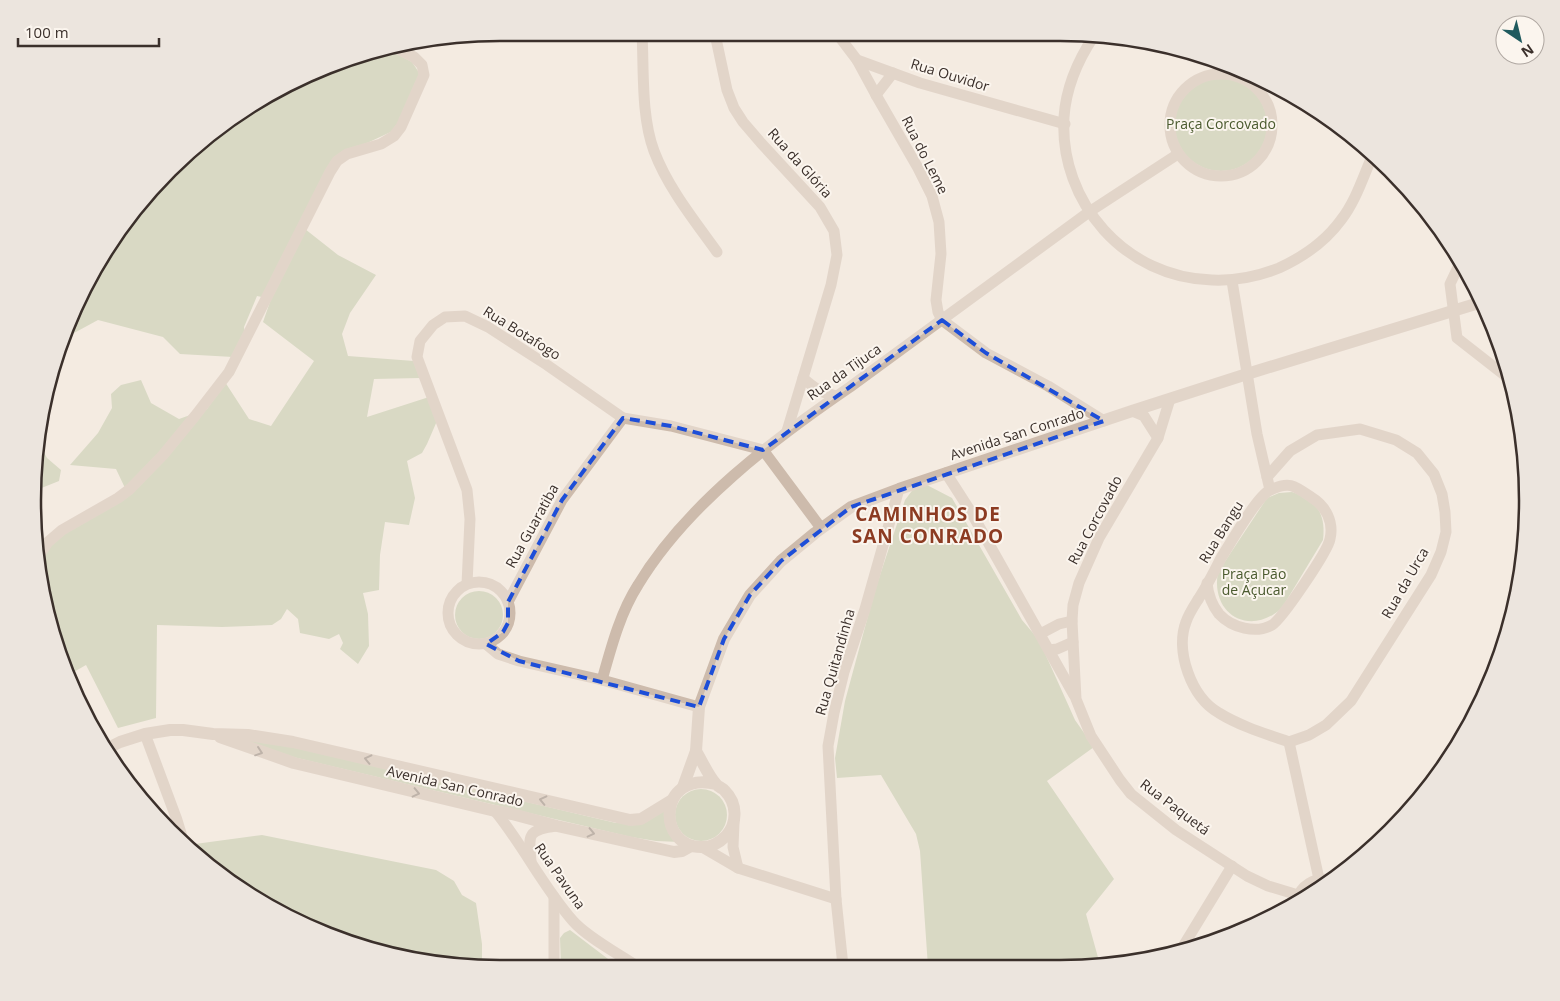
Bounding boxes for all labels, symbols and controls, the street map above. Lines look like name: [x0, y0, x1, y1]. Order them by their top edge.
scale bar: [18, 15, 159, 47]
north arrow: [1495, 15, 1545, 65]
text: 100 m: [25, 22, 69, 42]
text: N: [1518, 40, 1538, 62]
street label: Rua Ouvidor: [908, 54, 992, 96]
street label: Rua do Leme: [898, 112, 953, 197]
park label: Praça Corcovado: [1166, 114, 1276, 133]
street label: Rua da Glória: [764, 124, 837, 202]
street label: Rua Botafogo: [480, 301, 565, 364]
street label: Rua da Tijuca: [803, 339, 885, 404]
street label: Avenida San Conrado: [947, 403, 1086, 464]
street label: Rua Corcovado: [1063, 472, 1126, 568]
street label: Rua Guaratiba: [501, 480, 563, 571]
street label: Rua Bangu: [1194, 497, 1247, 567]
district label: CAMINHOS DE SAN CONRADO: [852, 501, 1004, 549]
street label: Rua da Urca: [1377, 544, 1433, 622]
park label: Praça Pão de Açucar: [1222, 564, 1286, 599]
street label: Rua Quitandinha: [810, 606, 859, 717]
one-way arrow: [254, 746, 263, 756]
one-way arrow: [364, 754, 373, 765]
street label: Avenida San Conrado: [385, 761, 525, 810]
street label: Rua Paquetá: [1137, 774, 1214, 839]
one-way arrow: [412, 787, 420, 797]
one-way arrow: [539, 795, 548, 806]
one-way arrow: [587, 828, 596, 838]
street label: Rua Pavuna: [531, 839, 590, 913]

